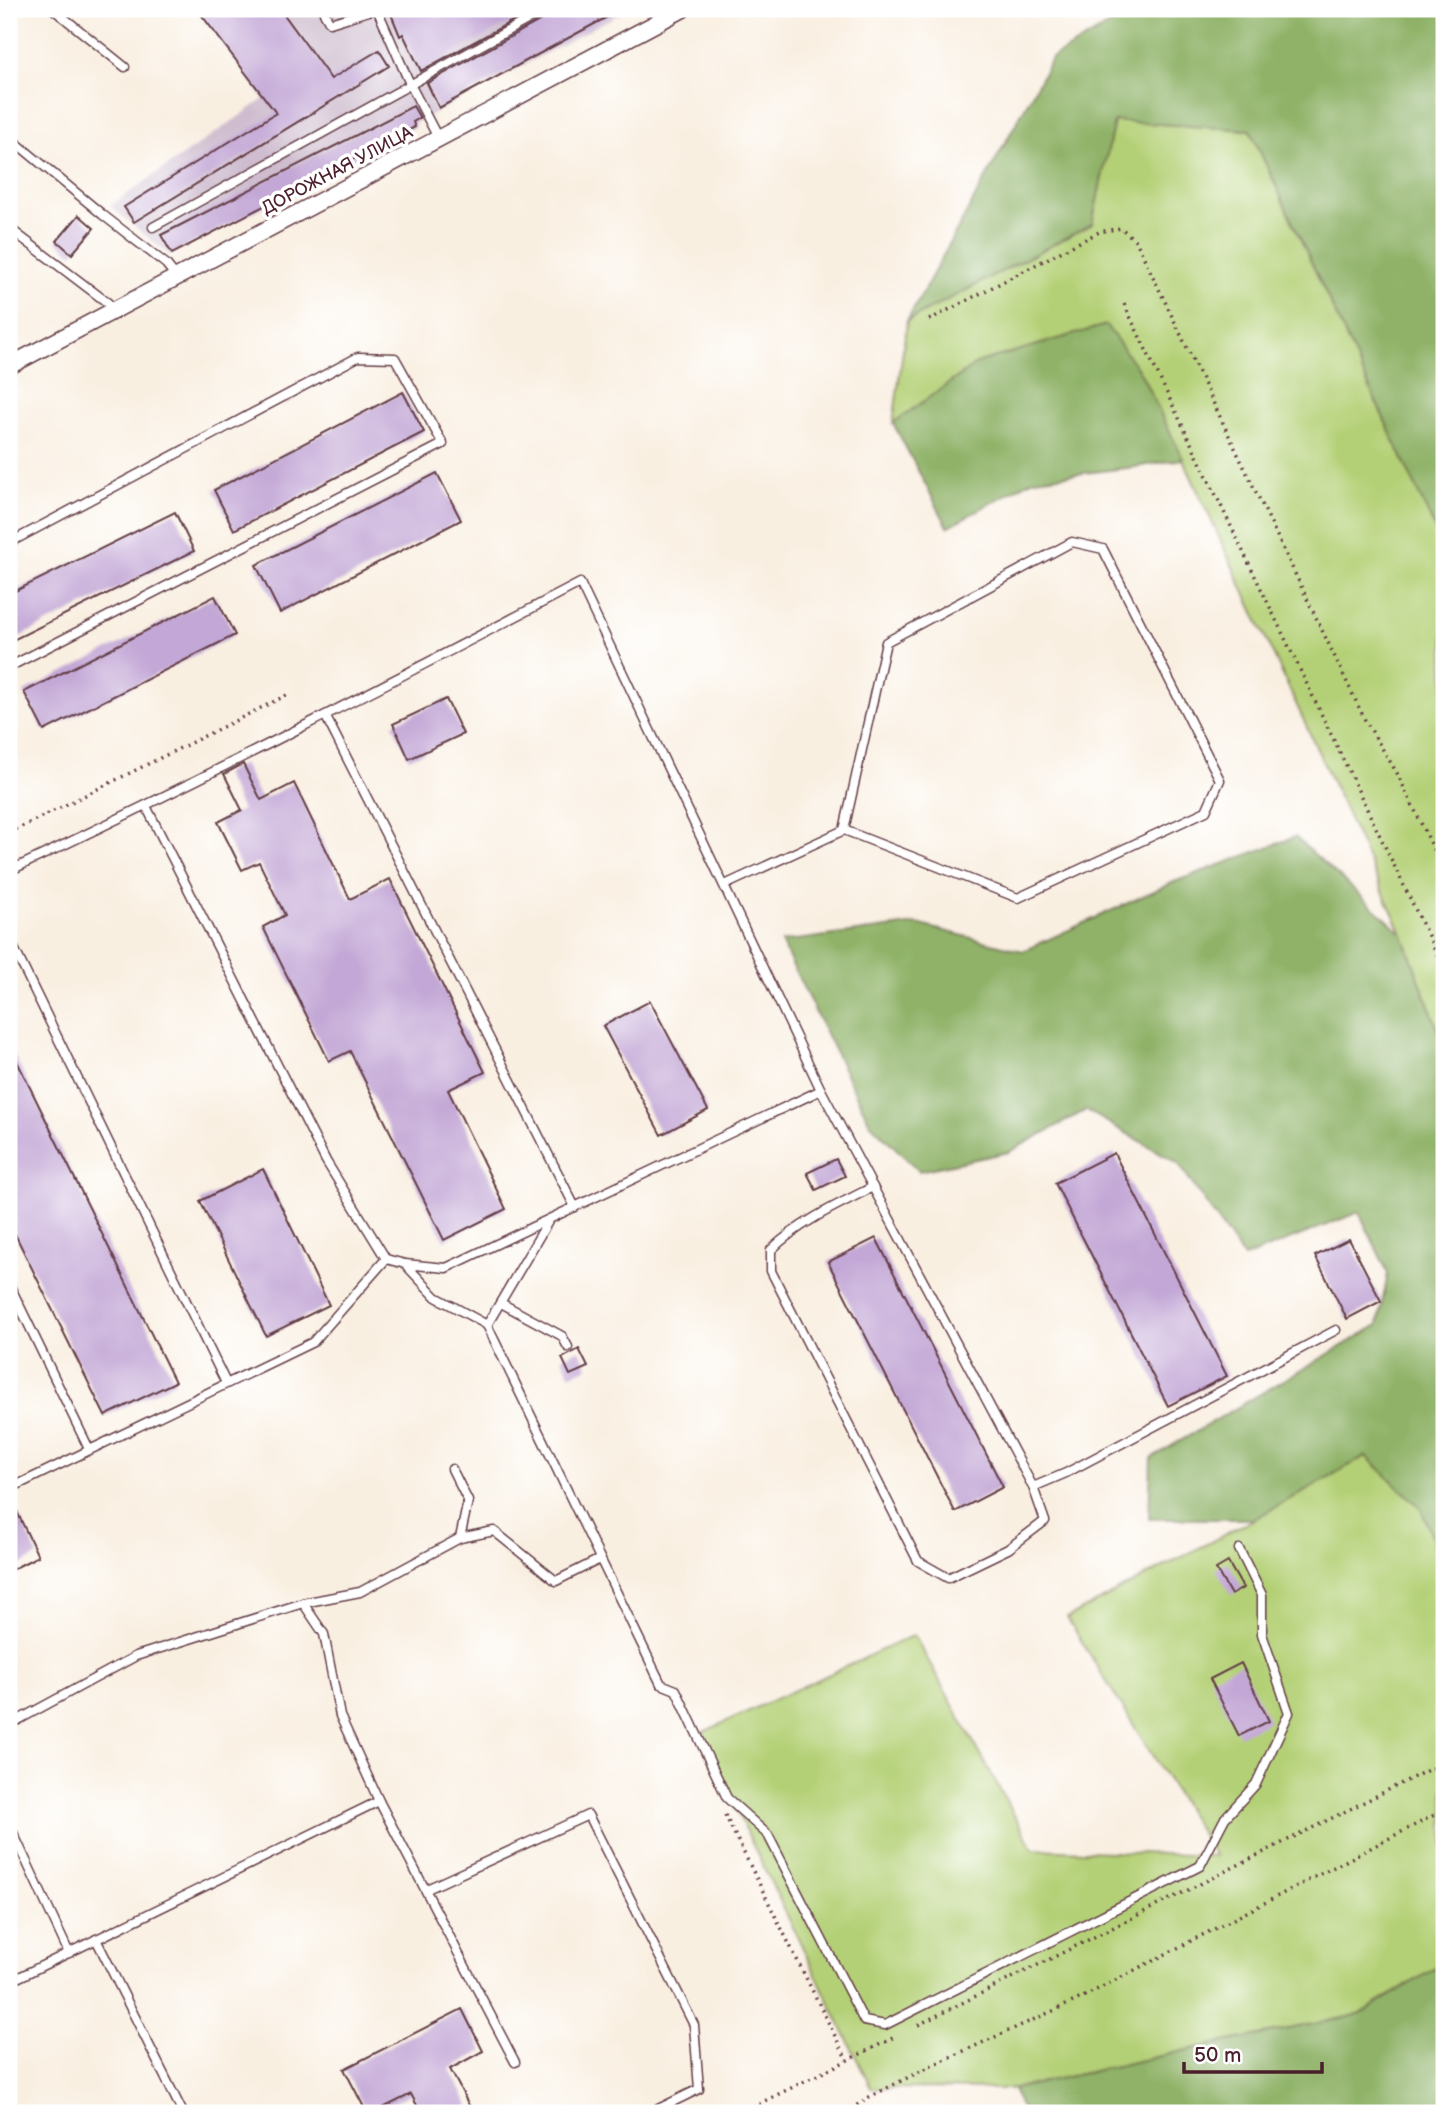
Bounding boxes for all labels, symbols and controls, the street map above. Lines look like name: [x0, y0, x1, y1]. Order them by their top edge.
street label: ДОРОЖНАЯ УЛИЦА: [258, 122, 416, 219]
scale bar: [1184, 2031, 1322, 2075]
text: 50 m: [1194, 2043, 1241, 2068]

